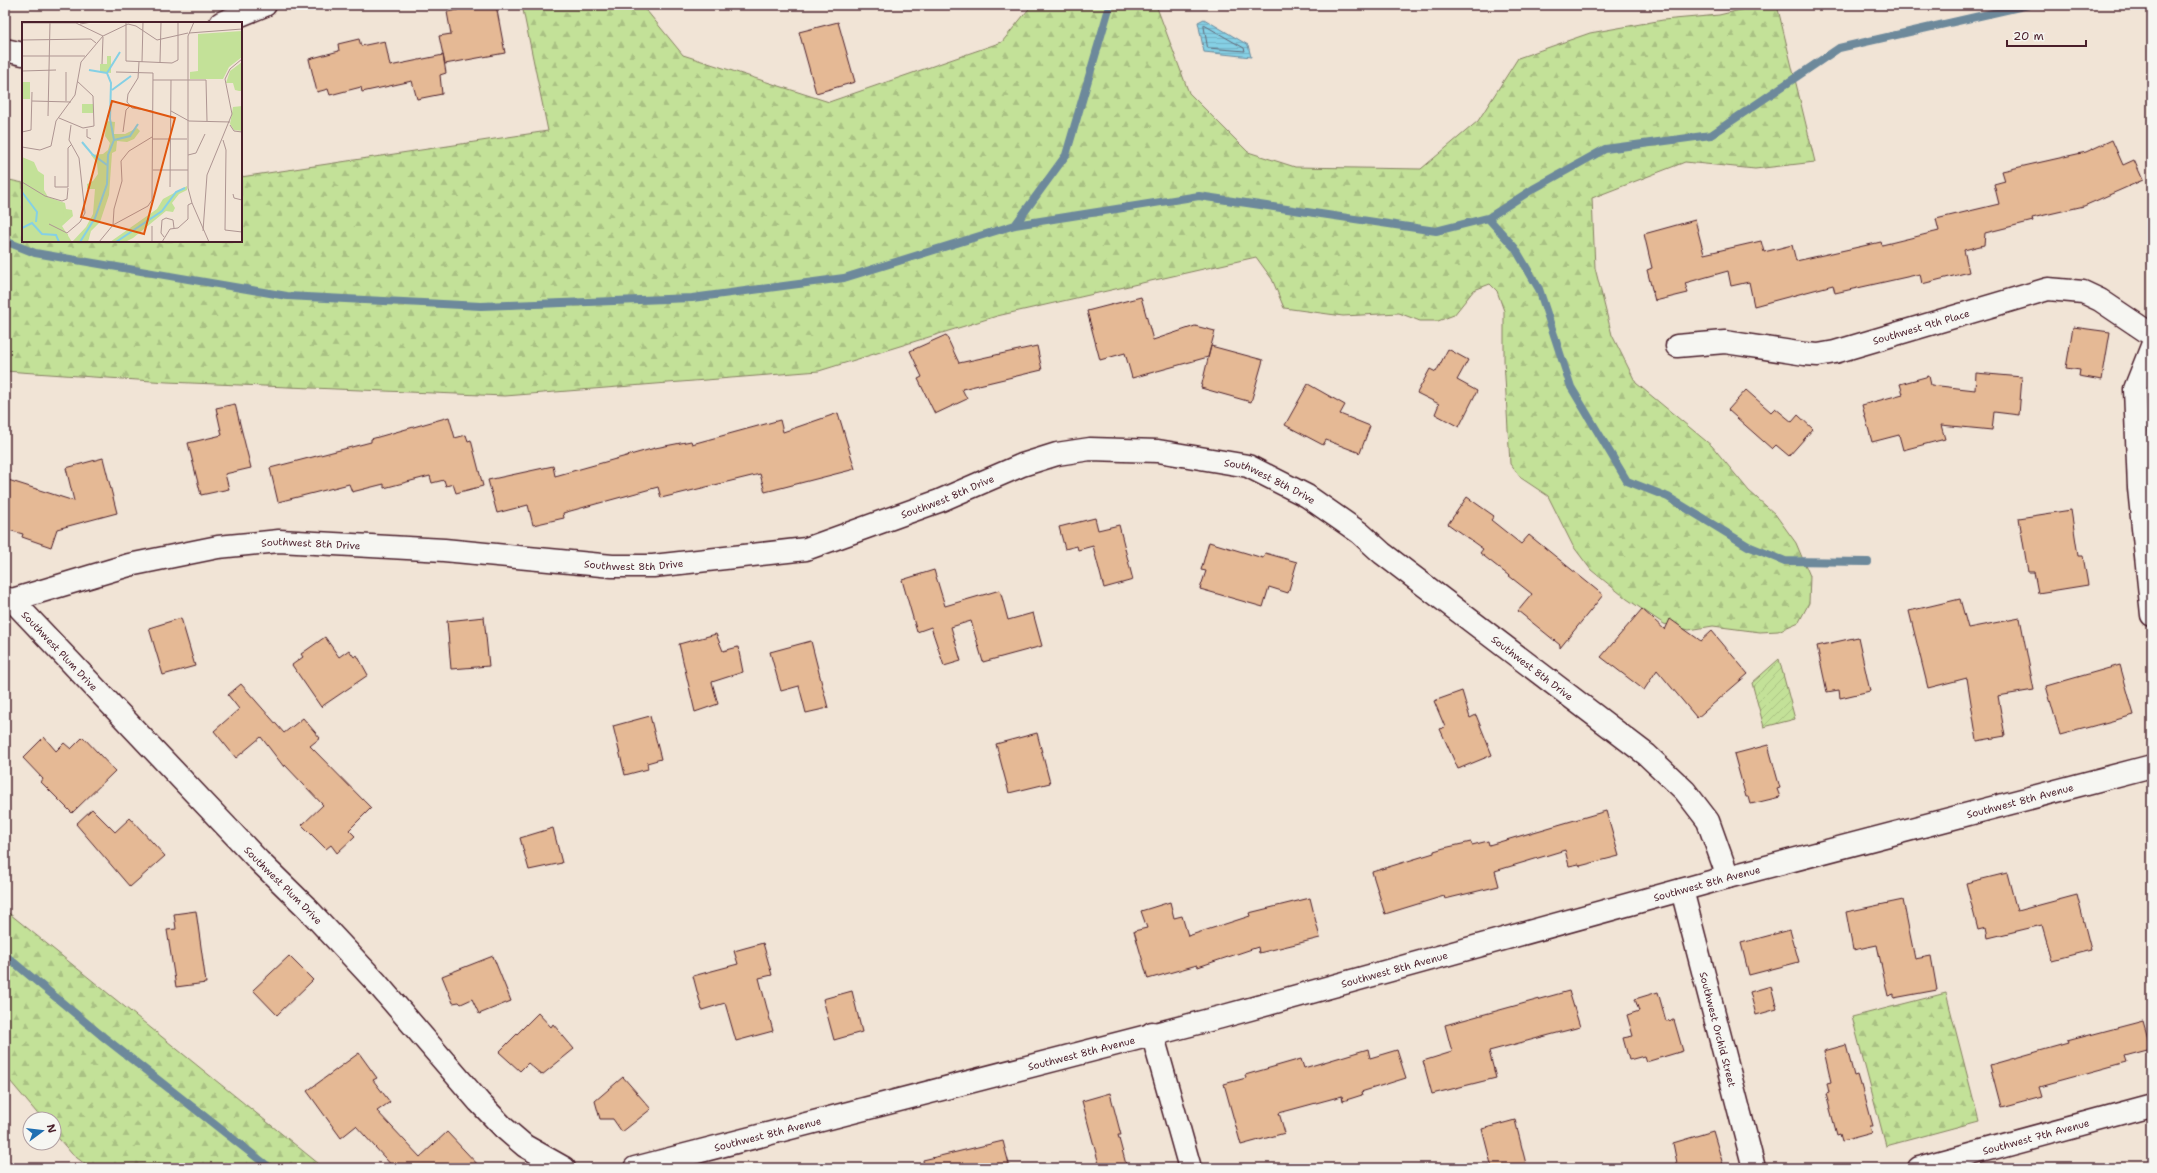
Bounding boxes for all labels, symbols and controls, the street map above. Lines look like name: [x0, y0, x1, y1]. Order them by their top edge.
inset map: [22, 22, 242, 242]
scale bar: [2007, 22, 2086, 48]
text: 20 m: [2013, 28, 2044, 44]
street label: Southwest 9th Place: [1871, 306, 1971, 347]
street label: Southwest 8th Drive: [1223, 456, 1319, 507]
street label: Southwest 8th Drive: [899, 471, 996, 521]
street label: Southwest 8th Drive: [260, 534, 361, 552]
street label: Southwest 8th Drive: [584, 556, 684, 573]
street label: Southwest Plum Drive: [19, 608, 101, 694]
street label: Southwest 8th Drive: [1489, 632, 1576, 703]
street label: Southwest 8th Avenue: [1965, 780, 2075, 821]
street label: Southwest Plum Drive: [242, 843, 325, 927]
street label: Southwest 8th Avenue: [1652, 862, 1762, 904]
street label: Southwest 8th Avenue: [1340, 948, 1450, 990]
street label: Southwest Orchid Street: [1697, 970, 1739, 1088]
street label: Southwest 8th Avenue: [1026, 1033, 1137, 1073]
north arrow: [22, 1111, 62, 1151]
street label: Southwest 8th Avenue: [713, 1114, 823, 1154]
street label: Southwest 7th Avenue: [1981, 1116, 2091, 1157]
text: N: [43, 1122, 60, 1135]

